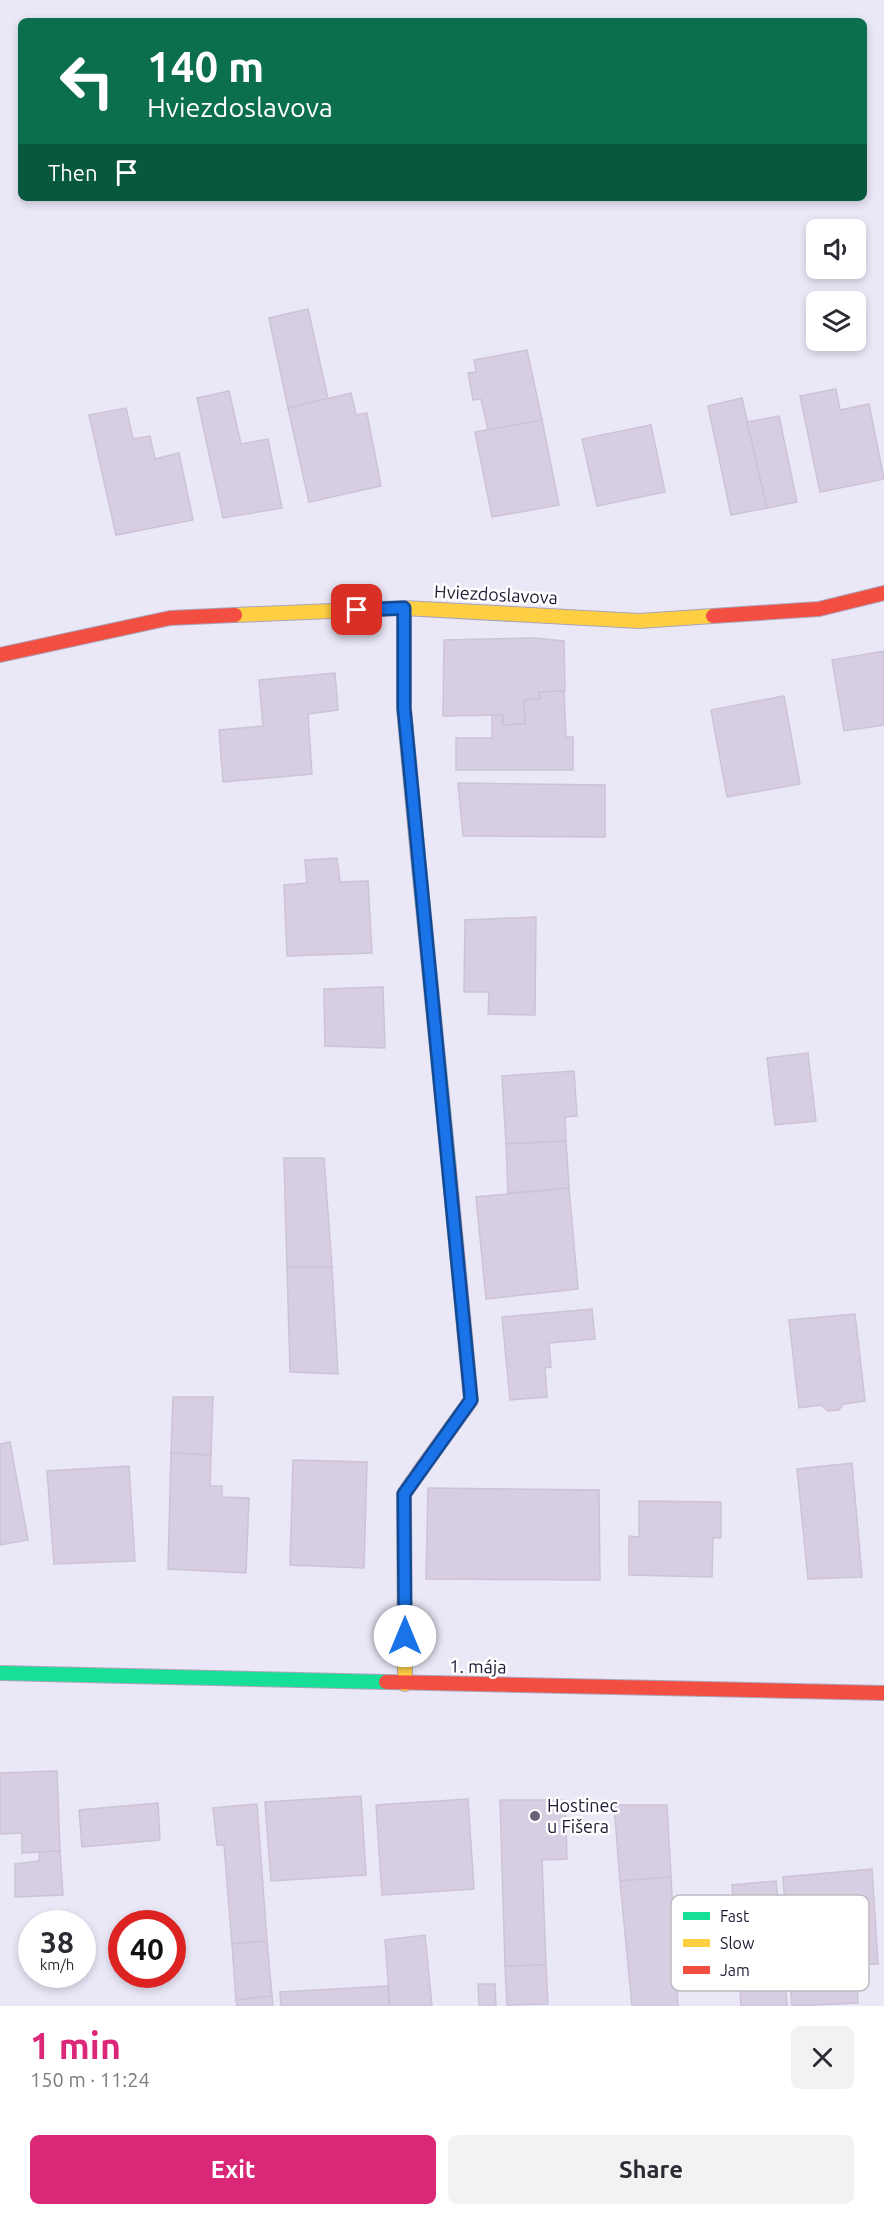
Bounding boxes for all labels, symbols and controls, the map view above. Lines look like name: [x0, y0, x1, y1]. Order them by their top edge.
icon: left: [48, 42, 126, 120]
text: 140 m: [147, 43, 264, 90]
text: Hviezdoslavova: [147, 92, 333, 122]
icon: arrive: [110, 156, 143, 189]
text: Then: [48, 160, 98, 185]
map controls: [806, 219, 866, 351]
button: sound: [806, 219, 866, 279]
button: layers: [806, 291, 866, 351]
street label: Hviezdoslavova: [434, 581, 558, 607]
pin: [331, 584, 382, 635]
icon: arrive: [340, 593, 373, 626]
position arrow: [373, 1604, 437, 1668]
street label: 1. mája: [449, 1656, 507, 1676]
place label: Hostinec u Fišera: [547, 1795, 618, 1836]
marker: Hostinec u Fišera: [528, 1809, 542, 1823]
legend: [671, 1895, 869, 1991]
text: Fast: [720, 1907, 750, 1925]
speed limit sign: 40: [108, 1910, 186, 1988]
text: 38: [40, 1925, 74, 1959]
text: Slow: [720, 1934, 755, 1952]
text: km/h: [40, 1956, 74, 1973]
text: Jam: [720, 1961, 750, 1979]
text: 1 min: [30, 2025, 121, 2066]
button: close: [791, 2026, 854, 2089]
text: 150 m · 11:24: [30, 2068, 150, 2091]
button: Exit: [30, 2135, 436, 2204]
button: Share: [448, 2135, 854, 2204]

